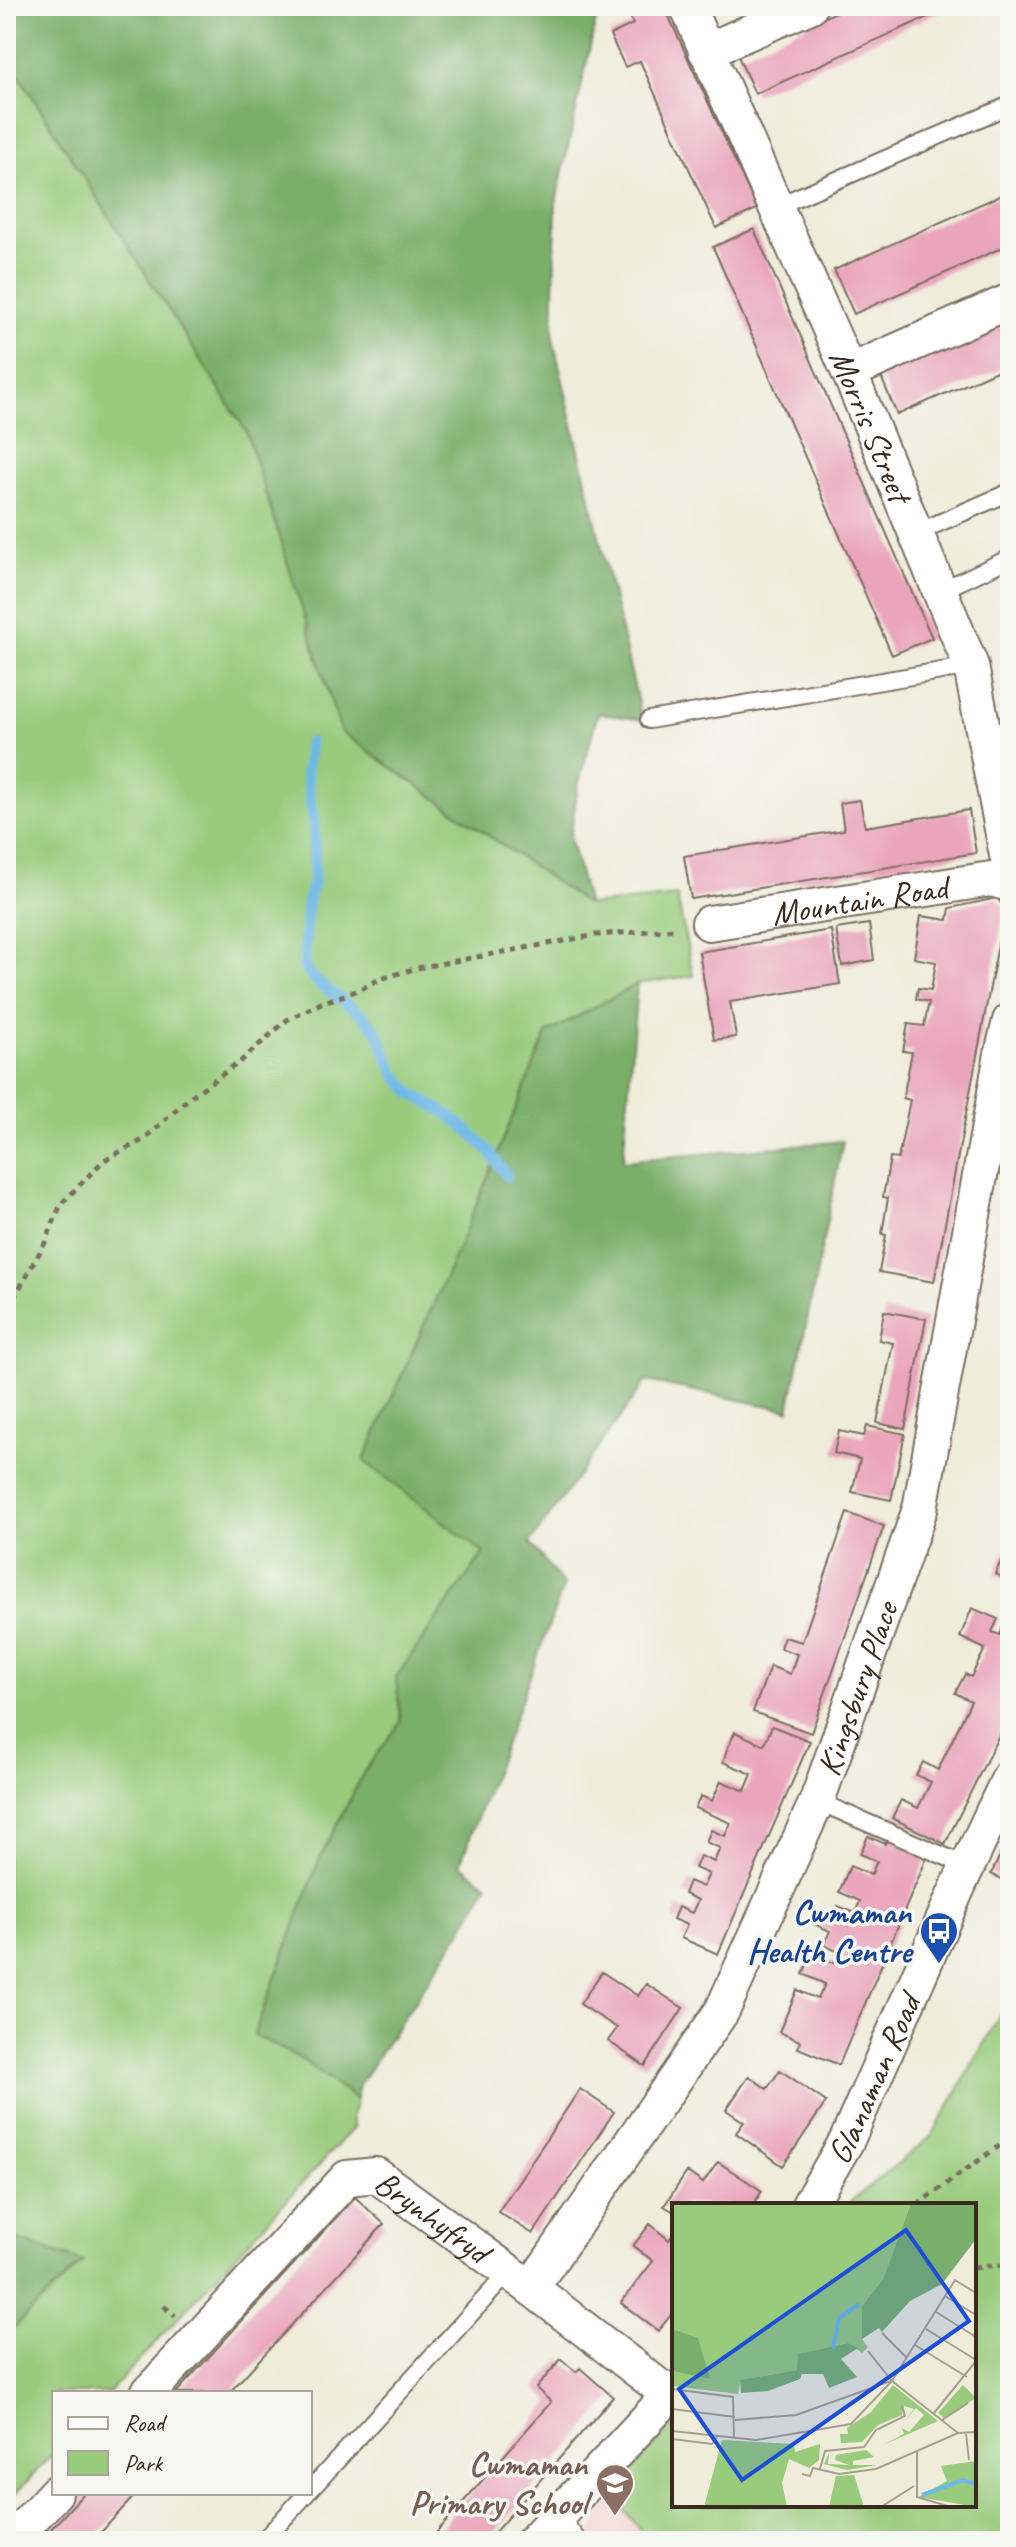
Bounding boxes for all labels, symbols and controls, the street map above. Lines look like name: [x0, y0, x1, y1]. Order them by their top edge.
street label: Morris Street: [820, 342, 924, 512]
street label: Mountain Road: [769, 864, 954, 934]
street label: Kingsbury Place: [806, 1593, 908, 1781]
place label: Cwmaman Health Centre: [747, 1890, 915, 1972]
bus stop icon: Cwmaman Health Centre: [918, 1910, 960, 1965]
street label: Glanaman Road: [817, 1983, 932, 2171]
street label: Brynhyfryd: [367, 2160, 502, 2275]
inset map: [672, 2203, 976, 2507]
legend: [52, 2391, 312, 2495]
text: Road: [124, 2408, 168, 2438]
place label: Cwmaman Primary School: [410, 2442, 594, 2524]
text: Park: [124, 2448, 164, 2478]
school or university icon: Cwmaman Primary School: [594, 2462, 636, 2517]

